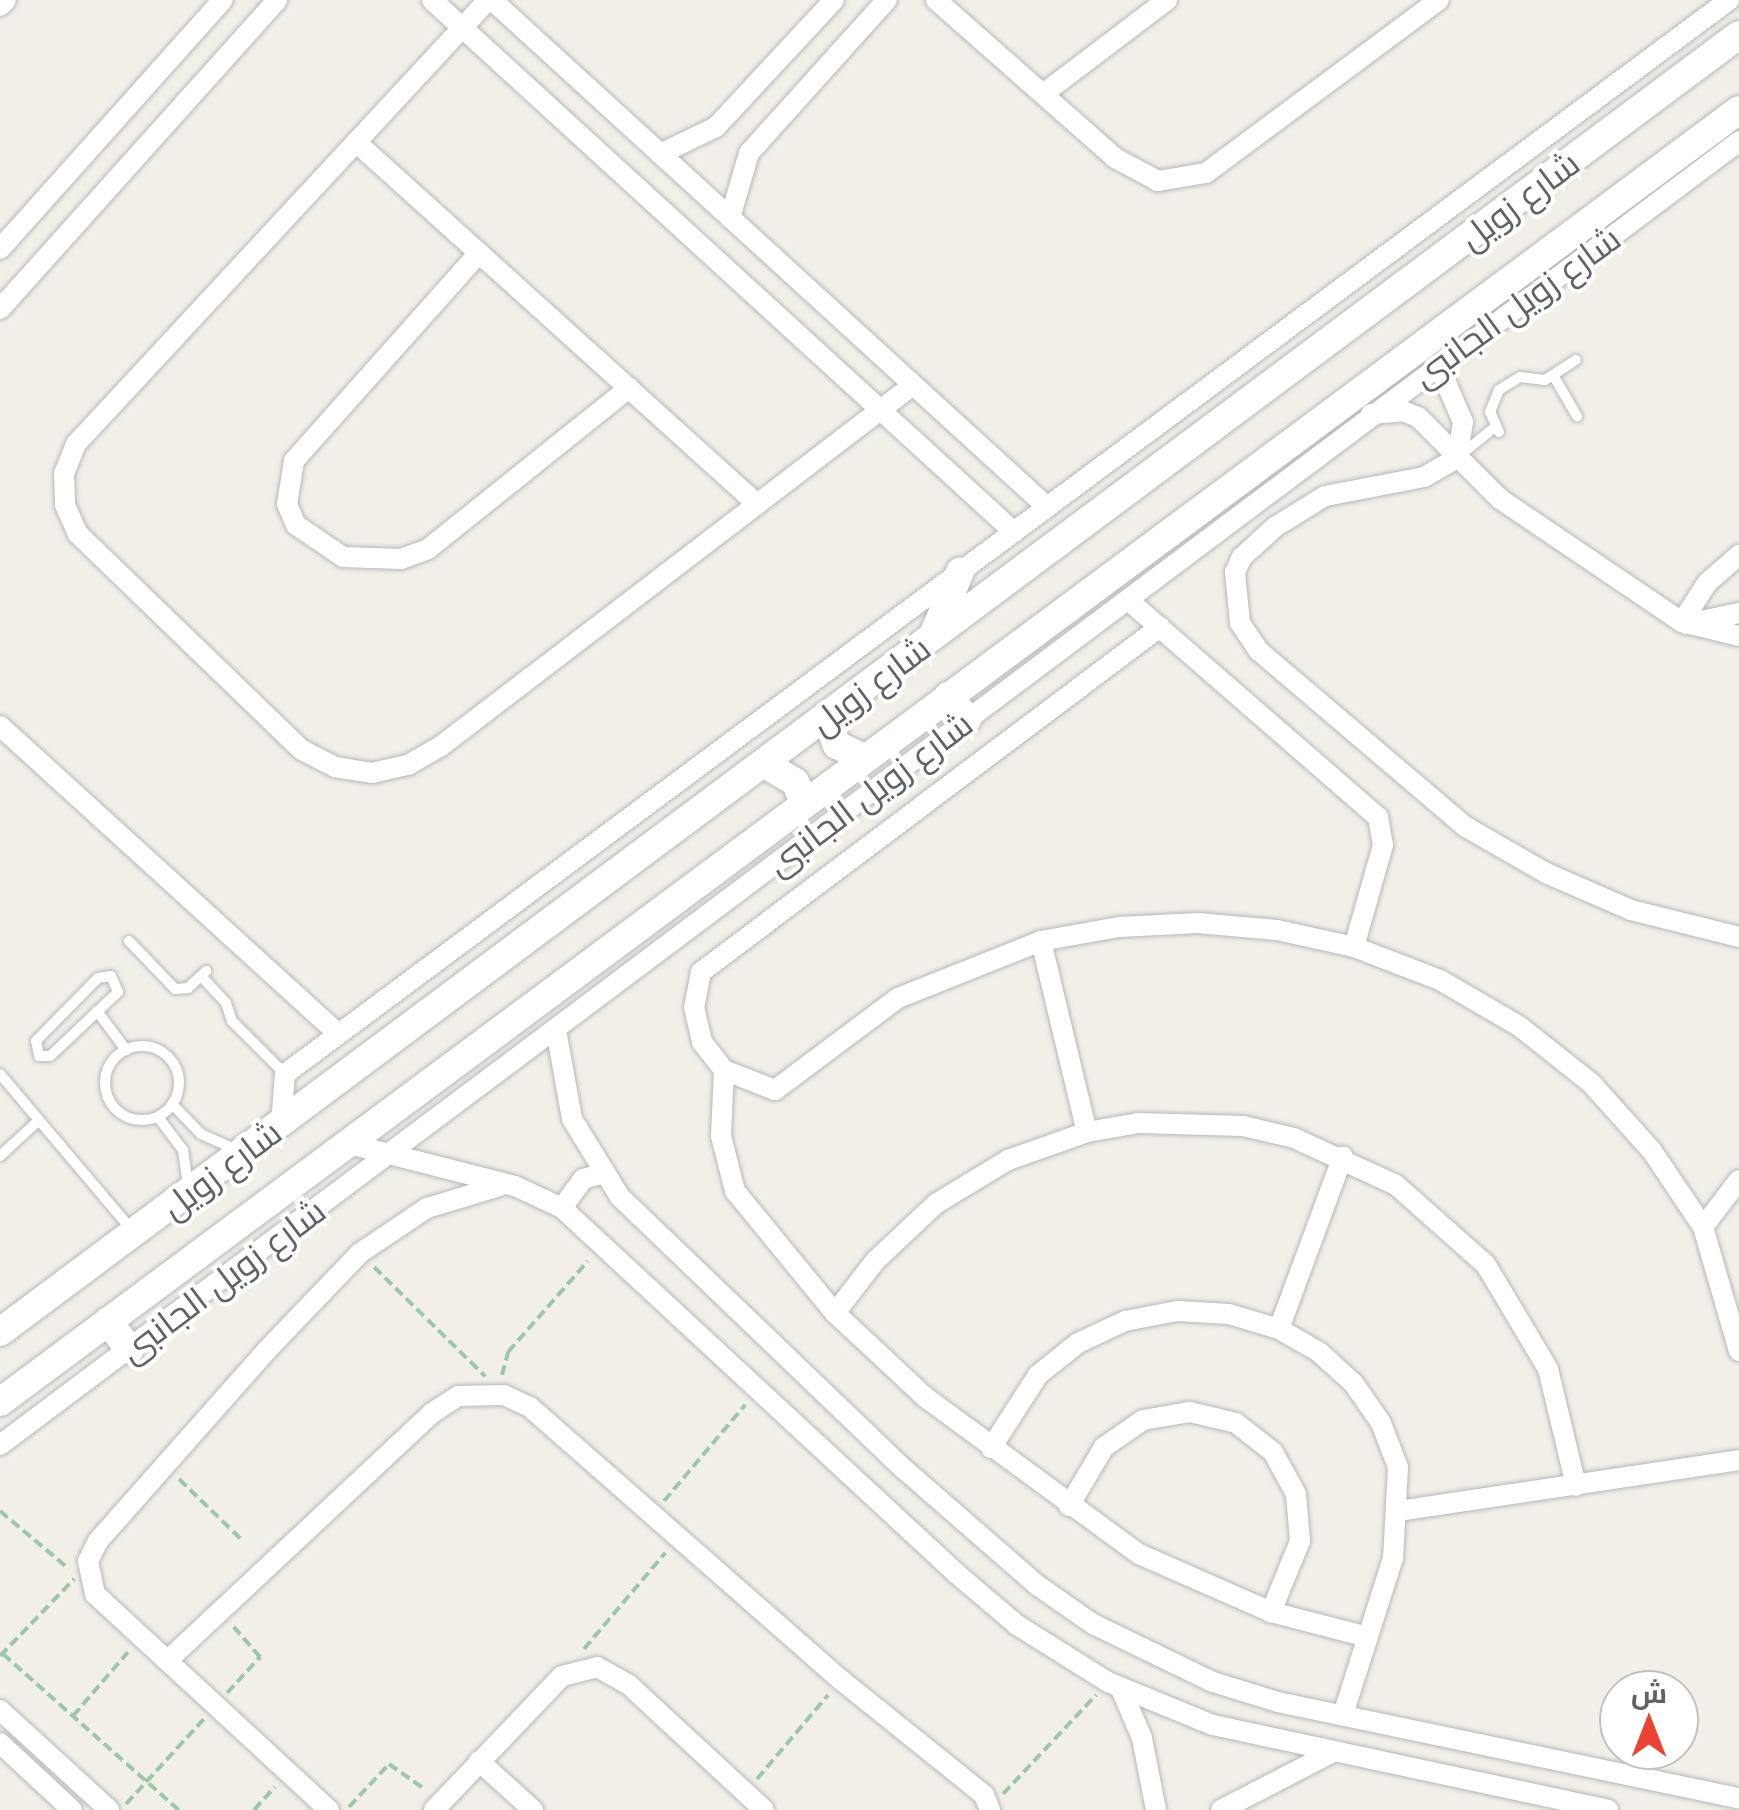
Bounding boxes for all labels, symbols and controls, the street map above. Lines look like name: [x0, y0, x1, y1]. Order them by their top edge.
street label: شارع زويل: [1451, 141, 1587, 259]
street label: شارع زويل الجانبى: [1404, 216, 1628, 396]
street label: شارع زويل: [802, 626, 938, 744]
street label: شارع زويل الجانبى: [758, 702, 980, 884]
street label: شارع زويل: [153, 1110, 289, 1228]
street label: شارع زويل الجانبى: [111, 1189, 333, 1371]
north arrow: [1599, 1670, 1699, 1770]
text: ش: [1631, 1673, 1667, 1711]

